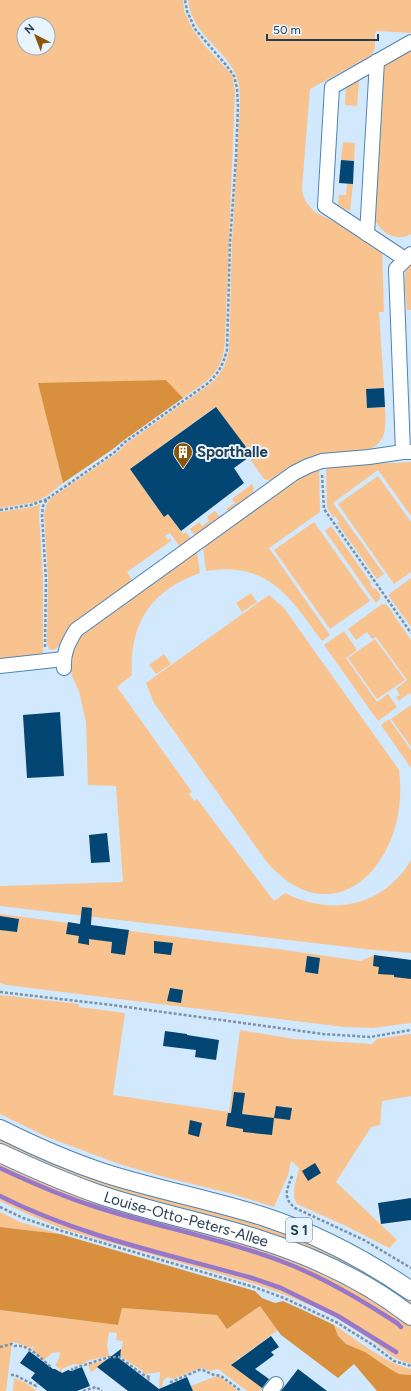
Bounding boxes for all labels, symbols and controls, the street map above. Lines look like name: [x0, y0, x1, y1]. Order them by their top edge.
north arrow: [16, 16, 56, 56]
scale bar: [267, 16, 378, 42]
text: N: [22, 21, 37, 37]
text: 50 m: [273, 23, 301, 37]
building icon: Sporthalle: [172, 441, 194, 469]
place label: Sporthalle: [197, 443, 268, 461]
street label: Louise-Otto-Peters-Allee: [102, 1188, 271, 1251]
road number: S 1: [286, 1218, 312, 1242]

